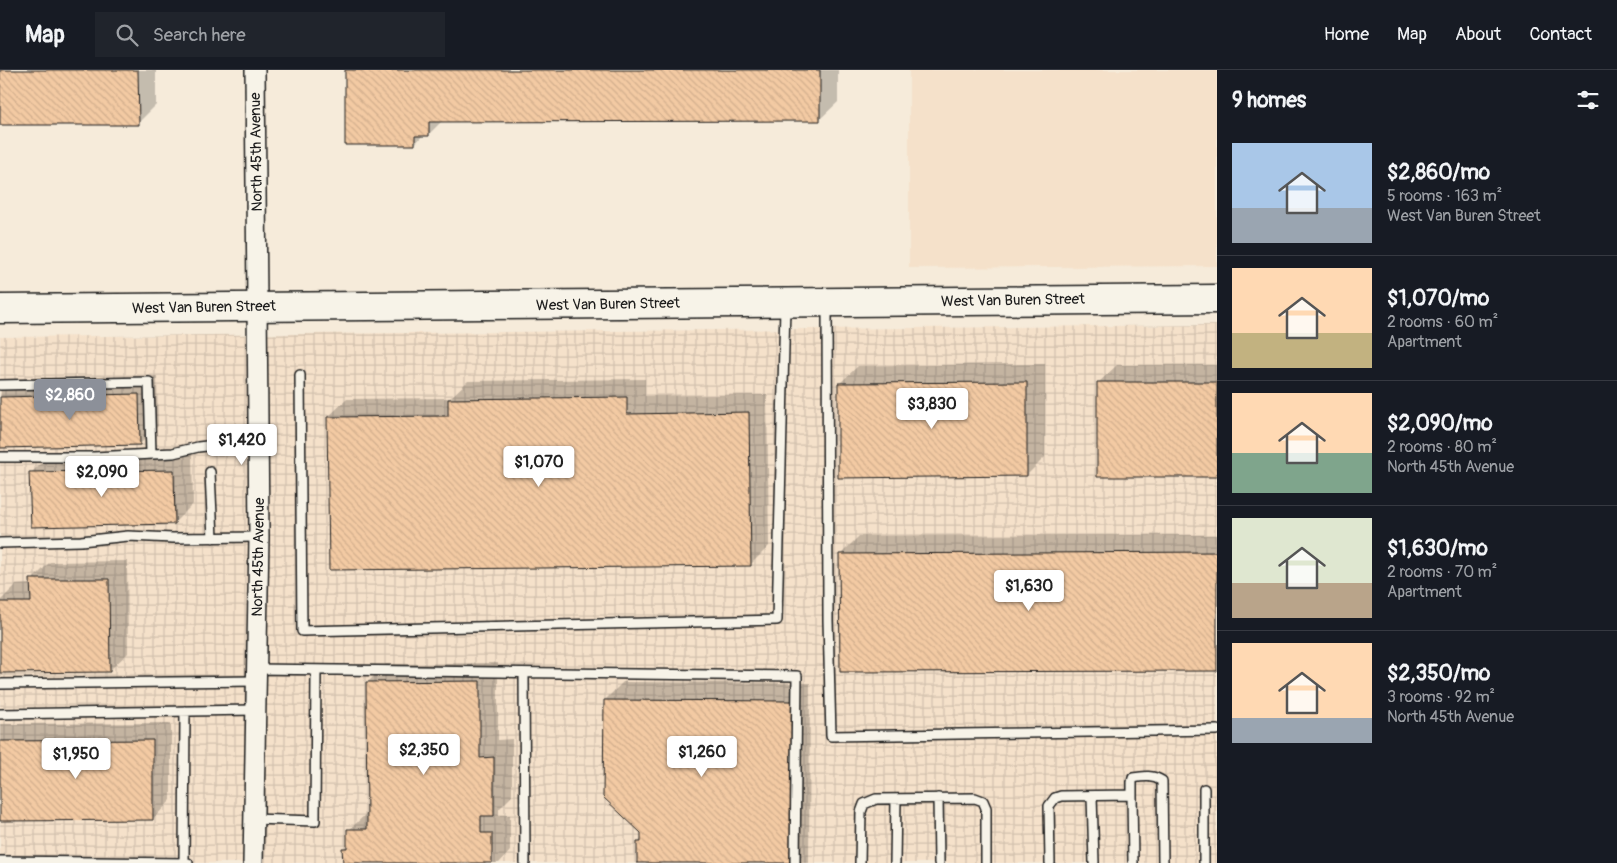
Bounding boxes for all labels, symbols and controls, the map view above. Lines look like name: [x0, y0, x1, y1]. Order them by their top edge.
search box: [95, 12, 445, 57]
text: Map: [25, 20, 65, 49]
icon: search: [113, 21, 141, 49]
text: Search here: [153, 23, 246, 47]
text: Home: [1324, 23, 1369, 46]
text: Map: [1397, 23, 1427, 46]
text: About: [1455, 23, 1501, 46]
text: Contact: [1529, 23, 1592, 46]
icon: filters: [1574, 86, 1602, 114]
text: 9 homes: [1232, 87, 1306, 114]
street label: North 45th Avenue: [246, 92, 267, 212]
text: $2,860/mo: [1387, 159, 1490, 186]
icon: home: [1272, 163, 1332, 223]
text: 5 rooms · 163 m²: [1387, 186, 1502, 206]
text: West Van Buren Street: [1387, 206, 1541, 226]
text: $1,070/mo: [1387, 285, 1489, 312]
icon: home: [1272, 288, 1332, 348]
street label: West Van Buren Street: [941, 290, 1086, 311]
street label: West Van Buren Street: [536, 294, 681, 315]
street label: West Van Buren Street: [132, 297, 277, 318]
text: 2 rooms · 60 m²: [1387, 312, 1498, 332]
text: Apartment: [1387, 332, 1462, 352]
pin: $2,860: [29, 378, 111, 421]
text: $2,860: [45, 385, 95, 405]
pin: $3,830: [891, 388, 973, 430]
text: $3,830: [907, 394, 957, 414]
text: $2,090/mo: [1387, 410, 1492, 437]
icon: home: [1272, 413, 1332, 473]
pin: $1,420: [201, 424, 283, 466]
text: $1,420: [218, 430, 266, 450]
text: 2 rooms · 80 m²: [1387, 437, 1497, 457]
pin: $1,070: [498, 446, 580, 488]
text: $1,070: [514, 452, 564, 472]
pin: $2,090: [61, 456, 143, 498]
text: North 45th Avenue: [1387, 457, 1514, 477]
text: $2,090: [76, 462, 128, 482]
street label: North 45th Avenue: [248, 497, 269, 617]
text: $1,630/mo: [1387, 535, 1488, 562]
icon: home: [1272, 538, 1332, 598]
text: 2 rooms · 70 m²: [1387, 562, 1497, 582]
pin: $1,630: [988, 570, 1070, 612]
text: $1,630: [1005, 576, 1053, 596]
text: Apartment: [1387, 582, 1462, 602]
text: $2,350/mo: [1387, 660, 1490, 687]
icon: home: [1272, 663, 1332, 723]
text: 3 rooms · 92 m²: [1387, 687, 1495, 707]
text: North 45th Avenue: [1387, 707, 1514, 727]
pin: $2,350: [383, 734, 465, 776]
pin: $1,260: [661, 736, 743, 778]
pin: $1,950: [35, 738, 117, 780]
text: $2,350: [399, 740, 449, 760]
text: $1,260: [678, 742, 726, 762]
text: $1,950: [53, 744, 99, 764]

